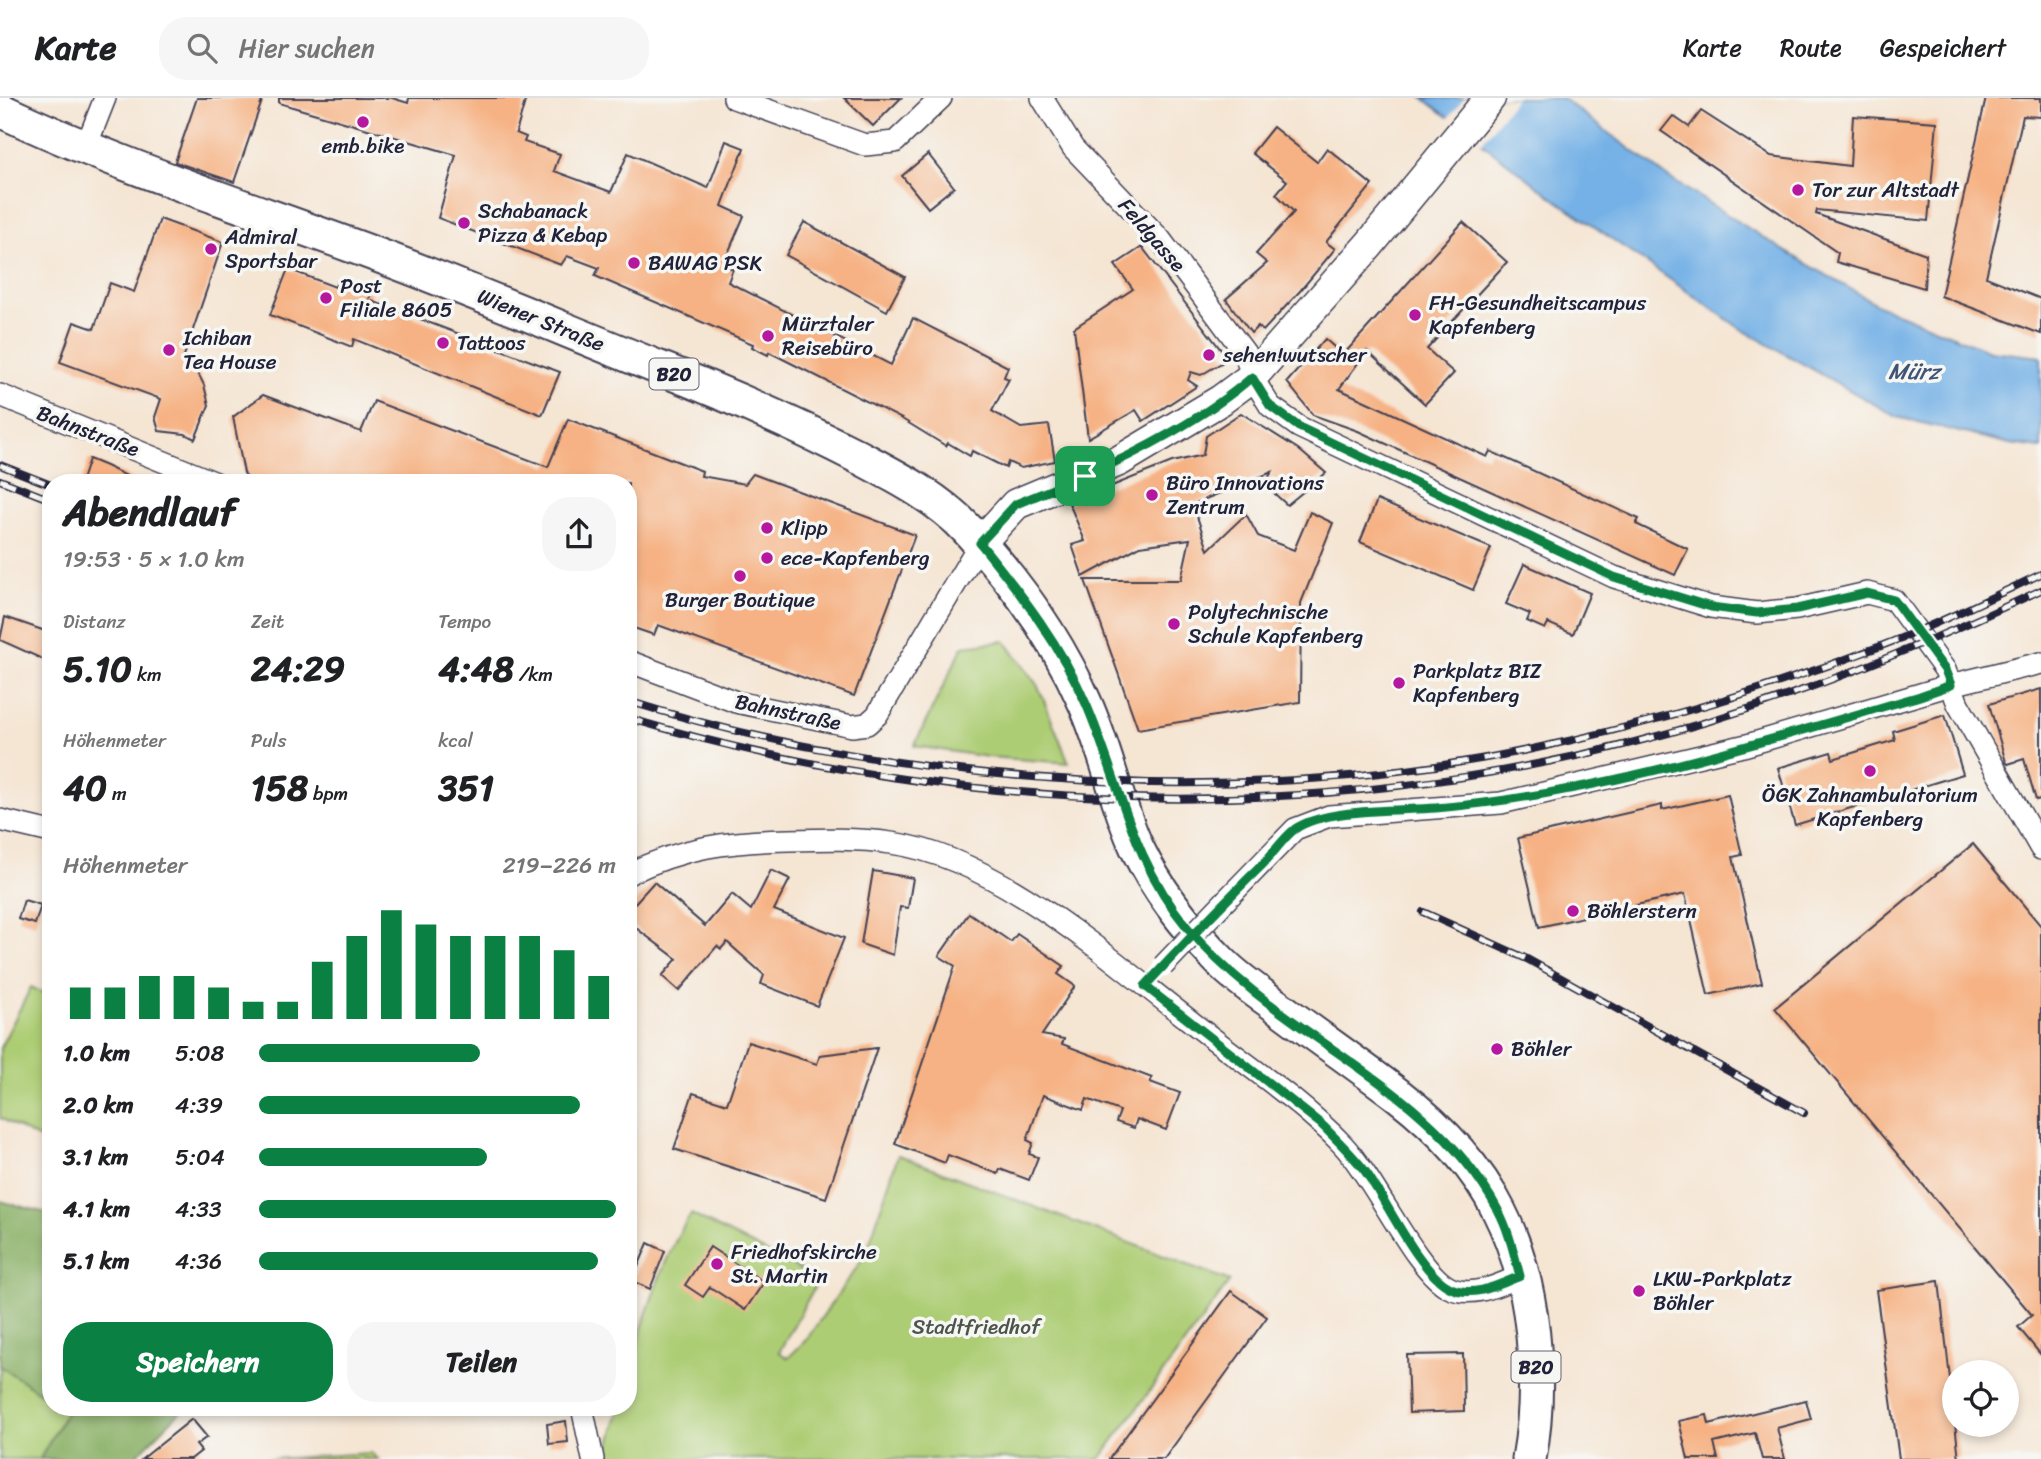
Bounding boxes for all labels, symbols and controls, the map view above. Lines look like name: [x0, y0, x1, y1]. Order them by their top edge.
search box: [159, 17, 649, 80]
text: Karte: [35, 19, 117, 77]
text: Hier suchen: [239, 25, 375, 71]
text: Karte: [1683, 27, 1742, 69]
text: Route: [1780, 27, 1842, 69]
text: Gespeichert: [1880, 27, 2006, 69]
icon: search: [183, 29, 221, 67]
marker: emb.bike: [355, 114, 371, 130]
place label: emb.bike: [322, 127, 404, 165]
place label: Tor zur Altstadt: [1812, 171, 1960, 209]
marker: Tor zur Altstadt: [1790, 182, 1806, 198]
street label: Feldgasse: [1108, 189, 1196, 281]
place label: Schabanack Pizza & Kebap: [478, 192, 607, 254]
marker: Schabanack Pizza & Kebap: [456, 215, 472, 231]
place label: Admiral Sportsbar: [224, 218, 318, 280]
marker: Admiral Sportsbar: [203, 241, 219, 257]
place label: BAWAG PSK: [648, 244, 763, 282]
marker: BAWAG PSK: [626, 255, 642, 271]
place label: Post Filiale 8605: [340, 267, 453, 329]
street label: Wiener Straße: [472, 277, 611, 363]
place label: FH-Gesundheitscampus Kapfenberg: [1429, 284, 1646, 346]
marker: Post Filiale 8605: [318, 290, 334, 306]
place label: Mürztaler Reisebüro: [782, 305, 875, 367]
marker: FH-Gesundheitscampus Kapfenberg: [1407, 307, 1423, 323]
place label: Ichiban Tea House: [182, 319, 277, 381]
place label: Tattoos: [457, 324, 526, 362]
marker: Mürztaler Reisebüro: [760, 328, 776, 344]
marker: Tattoos: [435, 335, 451, 351]
place label: sehen!wutscher: [1222, 336, 1368, 374]
marker: Ichiban Tea House: [161, 342, 177, 358]
marker: sehen!wutscher: [1201, 347, 1217, 363]
water label: Mürz: [1888, 351, 1943, 392]
road number: B20: [650, 358, 698, 390]
street label: Bahnstraße: [31, 394, 145, 468]
pin: [1055, 446, 1115, 506]
icon: arrive: [1066, 457, 1104, 495]
place label: Büro Innovations Zentrum: [1166, 464, 1324, 526]
text: Abendlauf: [63, 479, 236, 546]
marker: Büro Innovations Zentrum: [1144, 487, 1160, 503]
button: share: [542, 497, 616, 571]
place label: Klipp: [781, 509, 828, 547]
marker: Klipp: [759, 520, 775, 536]
text: 19:53 · 5 × 1.0 km: [63, 539, 245, 580]
place label: ece-Kapfenberg: [781, 539, 930, 577]
marker: ece-Kapfenberg: [759, 550, 775, 566]
marker: Burger Boutique: [732, 568, 748, 584]
place label: Burger Boutique: [665, 581, 816, 619]
place label: Polytechnische Schule Kapfenberg: [1188, 593, 1363, 655]
text: Distanz: [63, 605, 126, 638]
text: Zeit: [251, 605, 284, 638]
text: Tempo: [438, 605, 491, 638]
marker: Polytechnische Schule Kapfenberg: [1166, 616, 1182, 632]
text: 5.10: [63, 638, 132, 700]
text: 24:29: [251, 638, 345, 700]
text: 4:48: [438, 638, 514, 700]
place label: Parkplatz BIZ Kapfenberg: [1413, 652, 1542, 714]
text: km: [132, 658, 162, 691]
text: /km: [514, 658, 553, 691]
marker: Parkplatz BIZ Kapfenberg: [1391, 675, 1407, 691]
street label: Bahnstraße: [731, 682, 845, 742]
text: Höhenmeter: [63, 724, 166, 757]
text: Puls: [251, 724, 287, 757]
text: kcal: [438, 724, 473, 757]
text: 40: [63, 757, 107, 819]
text: 158: [251, 757, 308, 819]
text: 351: [438, 757, 494, 819]
marker: ÖGK Zahnambulatorium Kapfenberg: [1862, 763, 1878, 779]
place label: ÖGK Zahnambulatorium Kapfenberg: [1762, 776, 1978, 838]
text: m: [107, 777, 127, 810]
text: bpm: [308, 777, 348, 810]
text: Höhenmeter: [63, 845, 187, 886]
text: 219–226 m: [502, 845, 616, 886]
place label: Böhlerstern: [1587, 892, 1697, 930]
marker: Böhlerstern: [1565, 903, 1581, 919]
place label: Böhler: [1511, 1030, 1573, 1068]
text: 1.0 km: [63, 1033, 130, 1074]
text: 5:08: [175, 1033, 224, 1074]
marker: Böhler: [1489, 1041, 1505, 1057]
text: 2.0 km: [63, 1085, 134, 1126]
text: 4:39: [175, 1085, 223, 1126]
text: 3.1 km: [63, 1137, 128, 1178]
text: 5:04: [175, 1137, 225, 1178]
text: 4.1 km: [63, 1189, 130, 1230]
text: 4:33: [175, 1189, 222, 1230]
place label: Friedhofskirche St. Martin: [731, 1233, 877, 1295]
text: 5.1 km: [63, 1241, 130, 1282]
text: 4:36: [175, 1241, 222, 1282]
marker: Friedhofskirche St. Martin: [709, 1256, 725, 1272]
place label: LKW-Parkplatz Böhler: [1653, 1260, 1792, 1322]
marker: LKW-Parkplatz Böhler: [1631, 1283, 1647, 1299]
park label: Stadtfriedhof: [912, 1308, 1043, 1346]
button: Speichern: [63, 1322, 333, 1402]
button: Teilen: [347, 1322, 616, 1402]
road number: B20: [1512, 1352, 1560, 1382]
map controls: [1942, 1360, 2019, 1437]
button: locate: [1942, 1360, 2019, 1437]

